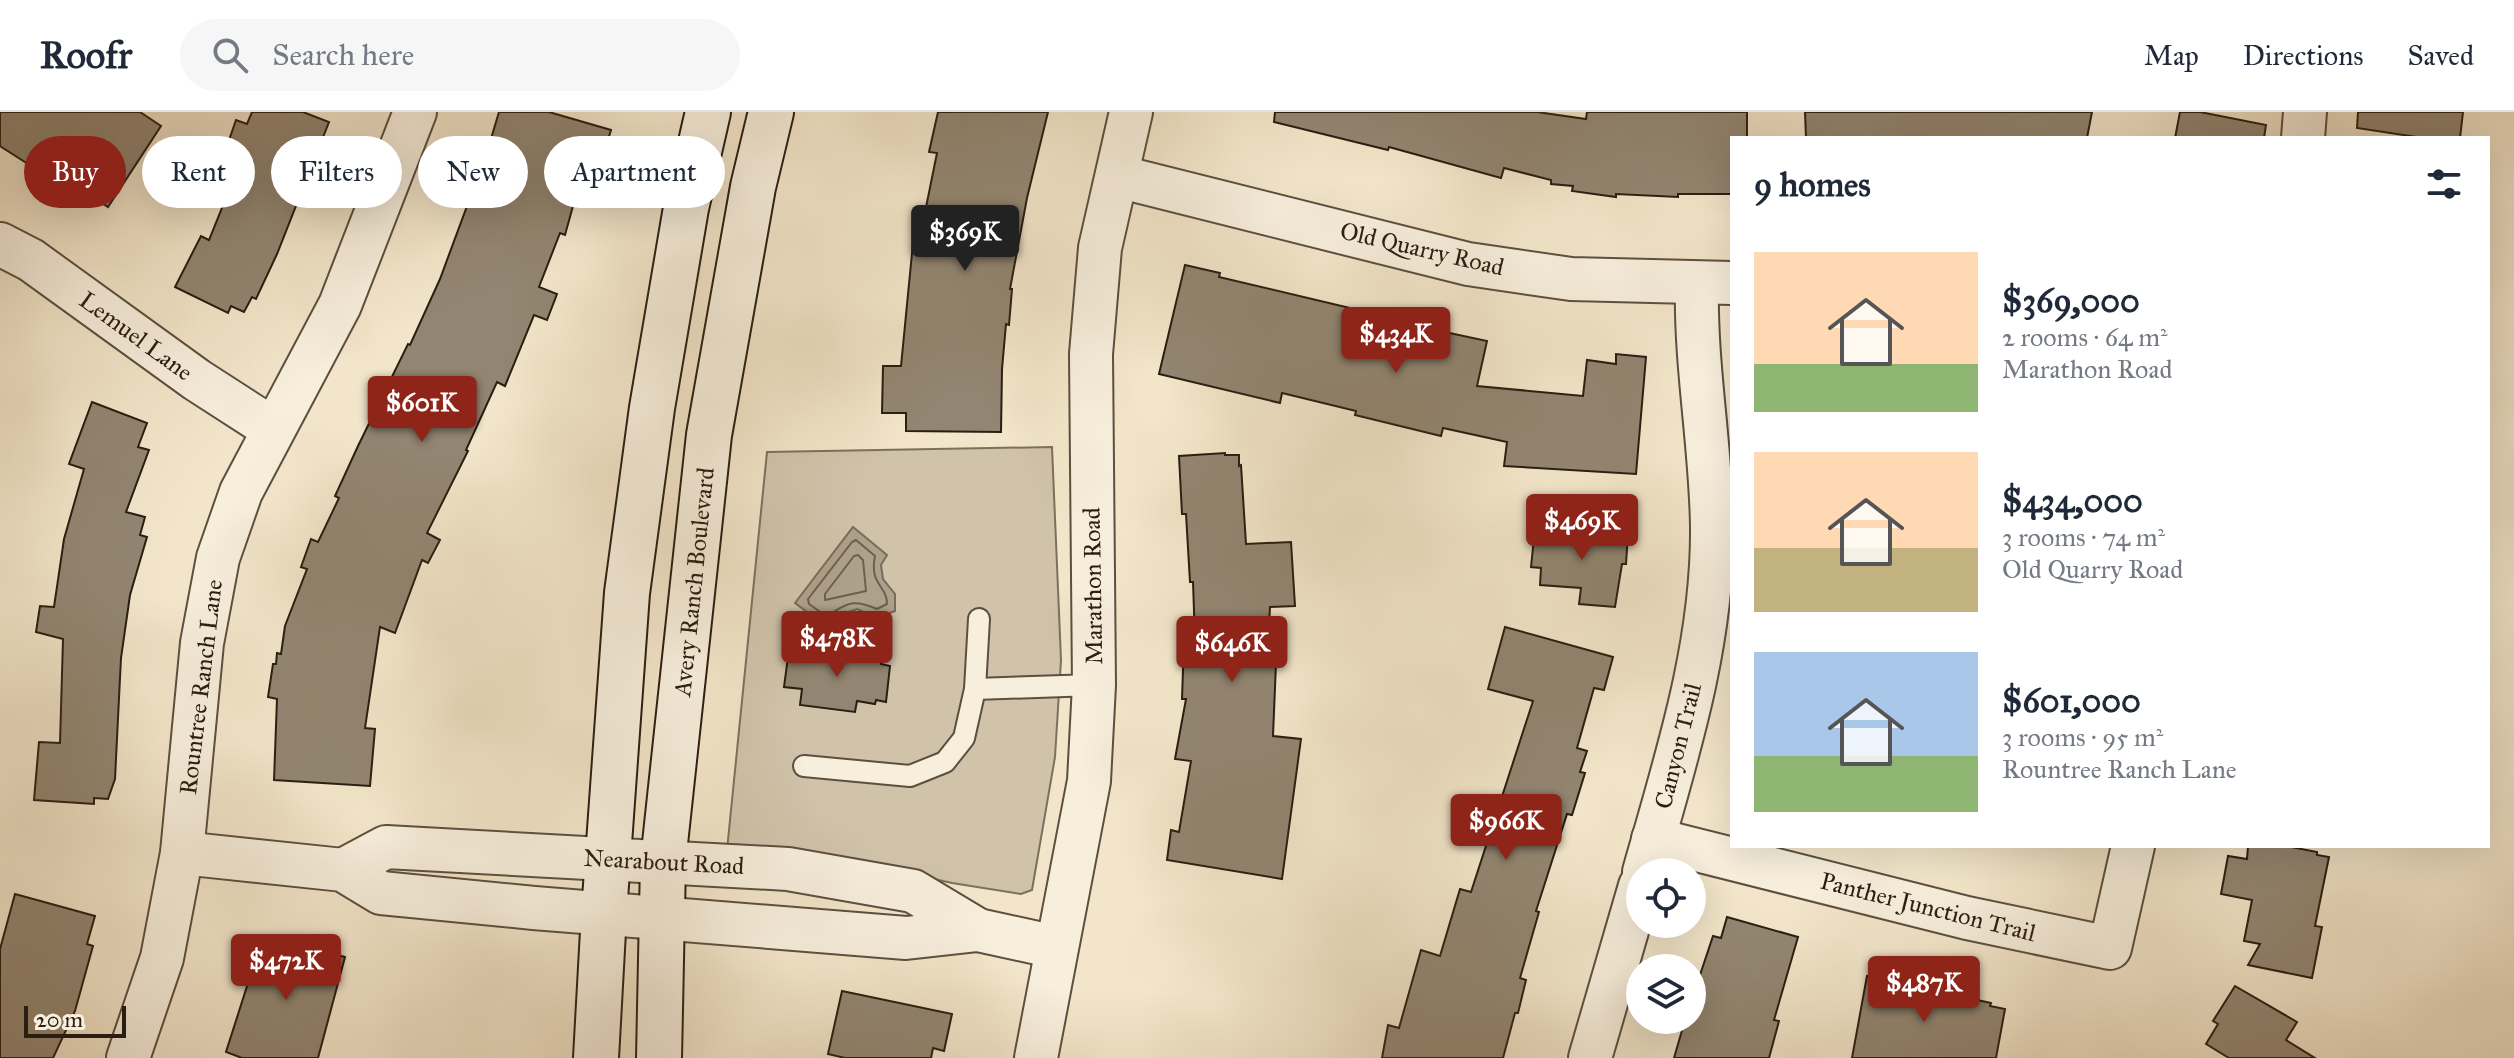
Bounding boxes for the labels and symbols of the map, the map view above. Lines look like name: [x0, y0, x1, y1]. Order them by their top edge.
pin: $369K: [909, 205, 1021, 273]
street label: Old Quarry Road: [1337, 216, 1507, 282]
street label: Lemuel Lane: [73, 285, 199, 387]
pin: $434K: [1340, 307, 1452, 375]
pin: $601K: [366, 376, 478, 444]
street label: Avery Ranch Boulevard: [667, 466, 721, 699]
pin: $469K: [1526, 494, 1638, 562]
street label: Marathon Road: [1077, 507, 1109, 665]
street label: Rountree Ranch Lane: [173, 578, 229, 796]
pin: $478K: [781, 611, 893, 679]
pin: $646K: [1176, 616, 1288, 684]
street label: Canyon Trail: [1648, 679, 1708, 812]
pin: $966K: [1450, 794, 1562, 862]
street label: Nearabout Road: [583, 843, 745, 881]
street label: Panther Junction Trail: [1817, 866, 2039, 948]
pin: $472K: [230, 934, 342, 1002]
pin: $487K: [1868, 956, 1980, 1024]
scale bar: [24, 1002, 126, 1038]

